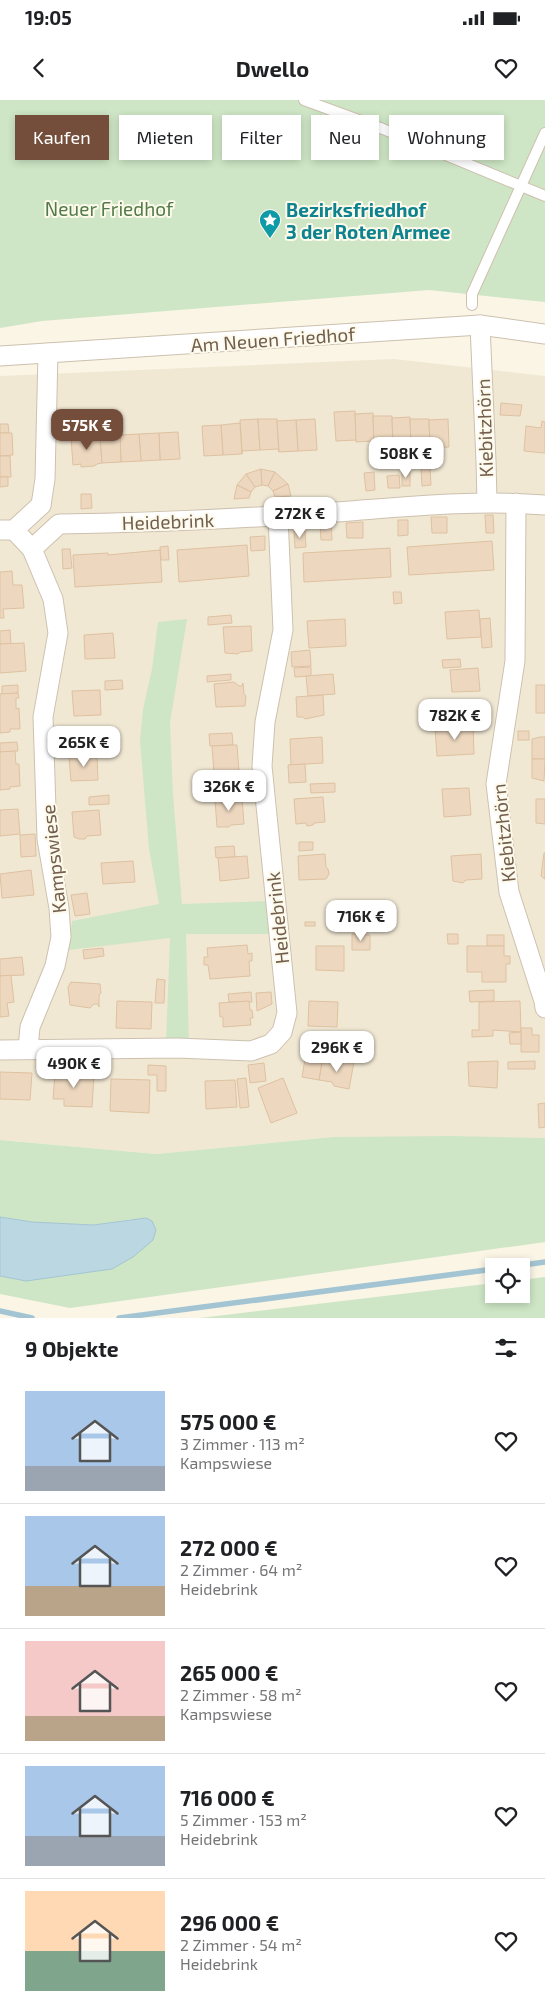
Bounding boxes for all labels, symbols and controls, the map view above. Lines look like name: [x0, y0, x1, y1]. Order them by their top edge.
text: 19:05: [25, 6, 72, 29]
icon: back: [25, 54, 53, 82]
icon: heart: [492, 54, 520, 82]
text: Dwello: [236, 55, 309, 81]
chip: Kaufen: [15, 115, 109, 160]
chip: Mieten: [119, 115, 212, 160]
chip: Filter: [222, 115, 301, 160]
chip: Neu: [311, 115, 379, 160]
chip: Wohnung: [389, 115, 504, 160]
park label: Neuer Friedhof: [45, 197, 174, 220]
place label: Bezirksfriedhof 3 der Roten Armee: [286, 198, 451, 243]
place icon: Bezirksfriedhof 3 der Roten Armee: [258, 208, 282, 239]
street label: Am Neuen Friedhof: [190, 322, 357, 356]
street label: Kiebitzhörn: [471, 378, 497, 478]
pin: 575K €: [46, 408, 128, 451]
text: 575K €: [62, 415, 112, 434]
pin: 508K €: [365, 436, 447, 479]
text: 508K €: [380, 443, 432, 462]
pin: 272K €: [259, 496, 341, 539]
text: 272K €: [275, 503, 325, 522]
street label: Heidebrink: [121, 508, 215, 534]
pin: 782K €: [414, 698, 496, 741]
text: 782K €: [429, 705, 481, 724]
pin: 265K €: [43, 726, 125, 768]
text: 265K €: [58, 732, 110, 751]
pin: 326K €: [188, 770, 270, 812]
text: 326K €: [203, 776, 255, 795]
street label: Kiebitzhörn: [486, 783, 520, 883]
street label: Kampswiese: [36, 803, 70, 915]
street label: Heidebrink: [261, 870, 293, 965]
pin: 716K €: [320, 900, 402, 942]
text: 716K €: [337, 906, 385, 925]
pin: 296K €: [296, 1030, 378, 1073]
text: 296K €: [311, 1037, 363, 1056]
pin: 490K €: [33, 1046, 115, 1089]
text: 490K €: [47, 1053, 101, 1072]
map controls: [485, 1258, 530, 1303]
button: locate: [485, 1258, 530, 1303]
icon: filters: [492, 1334, 520, 1362]
text: 9 Objekte: [25, 1336, 119, 1361]
text: 575 000 €: [180, 1409, 277, 1434]
icon: home: [65, 1411, 125, 1471]
icon: heart: [492, 1427, 520, 1455]
text: 3 Zimmer · 113 m²: [180, 1434, 305, 1453]
text: Kampswiese: [180, 1453, 272, 1472]
text: 272 000 €: [180, 1535, 278, 1560]
icon: home: [65, 1536, 125, 1596]
icon: heart: [492, 1552, 520, 1580]
text: 2 Zimmer · 64 m²: [180, 1560, 302, 1579]
text: Heidebrink: [180, 1579, 258, 1598]
text: 265 000 €: [180, 1660, 279, 1685]
icon: home: [65, 1661, 125, 1721]
icon: heart: [492, 1677, 520, 1705]
text: 2 Zimmer · 58 m²: [180, 1685, 302, 1704]
text: Kampswiese: [180, 1704, 272, 1723]
text: 716 000 €: [180, 1785, 275, 1810]
icon: home: [65, 1786, 125, 1846]
icon: heart: [492, 1802, 520, 1830]
text: 5 Zimmer · 153 m²: [180, 1810, 307, 1829]
text: Heidebrink: [180, 1829, 258, 1848]
text: 296 000 €: [180, 1910, 279, 1935]
icon: home: [65, 1911, 125, 1971]
icon: heart: [492, 1927, 520, 1955]
text: 2 Zimmer · 54 m²: [180, 1935, 302, 1954]
text: Heidebrink: [180, 1954, 258, 1973]

